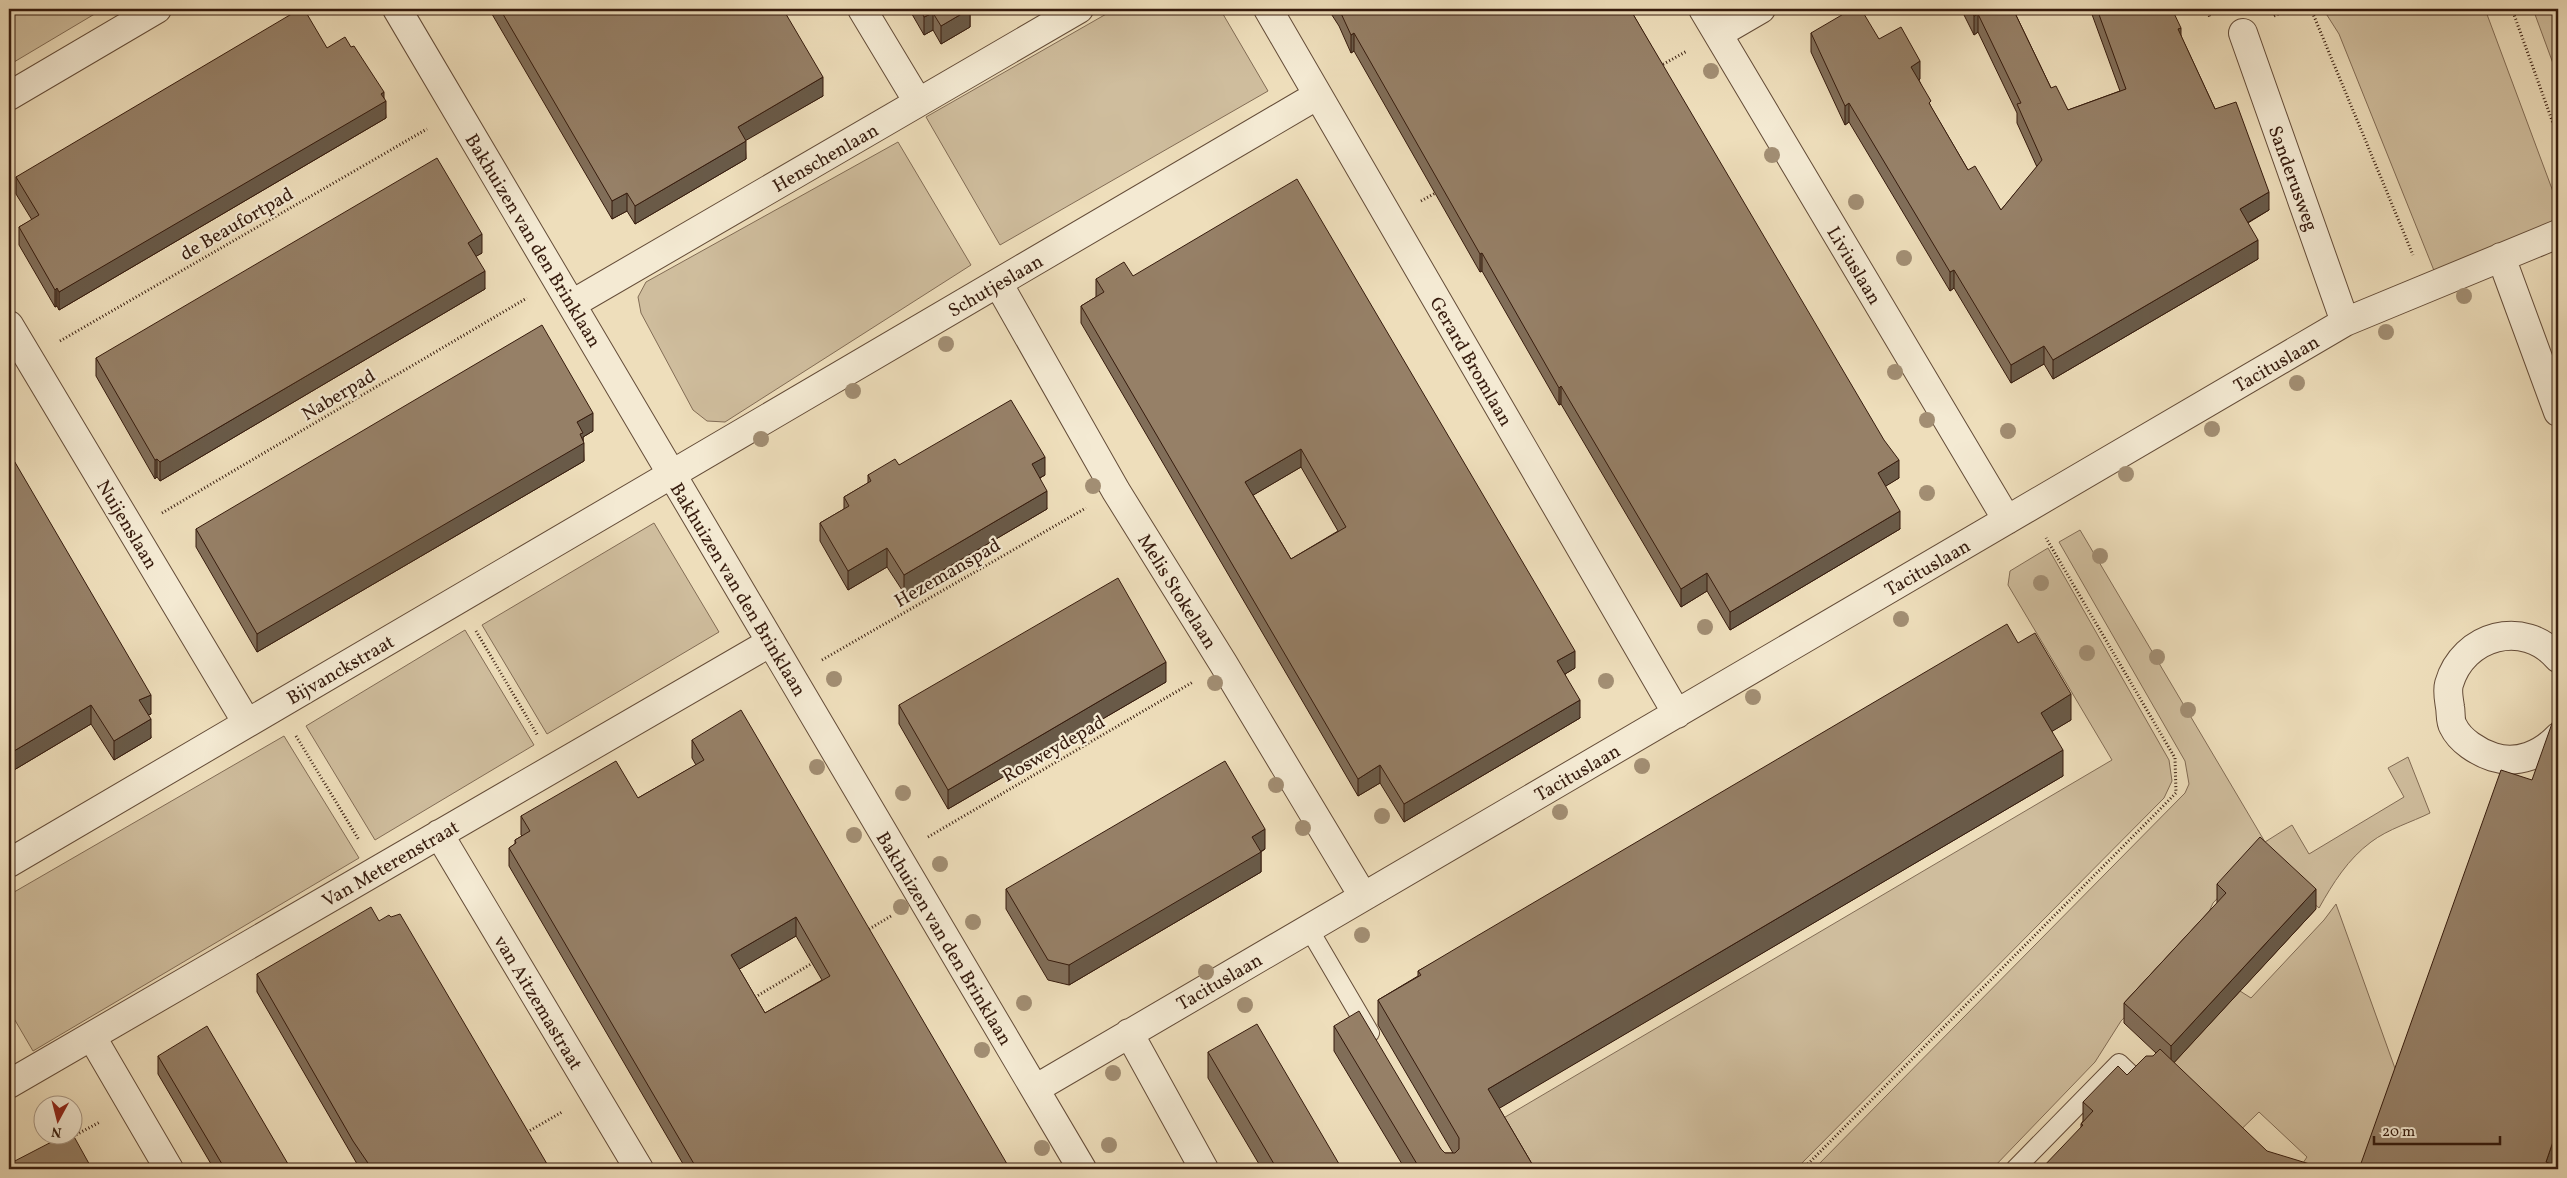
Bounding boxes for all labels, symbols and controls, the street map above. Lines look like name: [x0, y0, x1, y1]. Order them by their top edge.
street label: Henschenlaan: [768, 118, 884, 200]
street label: Sanderusweg: [2261, 122, 2323, 235]
street label: Bakhuizen van den Brinklaan: [458, 129, 607, 353]
street label: de Beaufortpad: [176, 182, 298, 268]
street label: Liviuslaan: [1820, 222, 1887, 310]
street label: Schutjeslaan: [944, 249, 1048, 324]
street label: Gerard Bromlaan: [1423, 293, 1518, 431]
street label: Tacituslaan: [2229, 330, 2325, 400]
street label: Naberpad: [297, 363, 381, 428]
street label: Nuijenslaan: [89, 475, 163, 575]
street label: Bakhuizen van den Brinklaan: [663, 478, 812, 702]
street label: Melis Stokelaan: [1130, 529, 1222, 655]
street label: Hezemanspad: [890, 533, 1006, 615]
street label: Tacituslaan: [1880, 534, 1976, 604]
street label: Bijvanckstraat: [283, 629, 400, 712]
street label: Rosweydepad: [998, 710, 1110, 790]
street label: Tacituslaan: [1530, 739, 1626, 809]
street label: Van Meterenstraat: [318, 815, 465, 915]
street label: Bakhuizen van den Brinklaan: [869, 827, 1018, 1051]
street label: van Aitzemastraat: [487, 931, 588, 1076]
street label: Tacituslaan: [1172, 948, 1268, 1018]
north arrow: [32, 1096, 82, 1146]
scale bar: [2374, 1113, 2501, 1145]
text: N: [50, 1121, 63, 1141]
text: 20 m: [2382, 1122, 2415, 1143]

